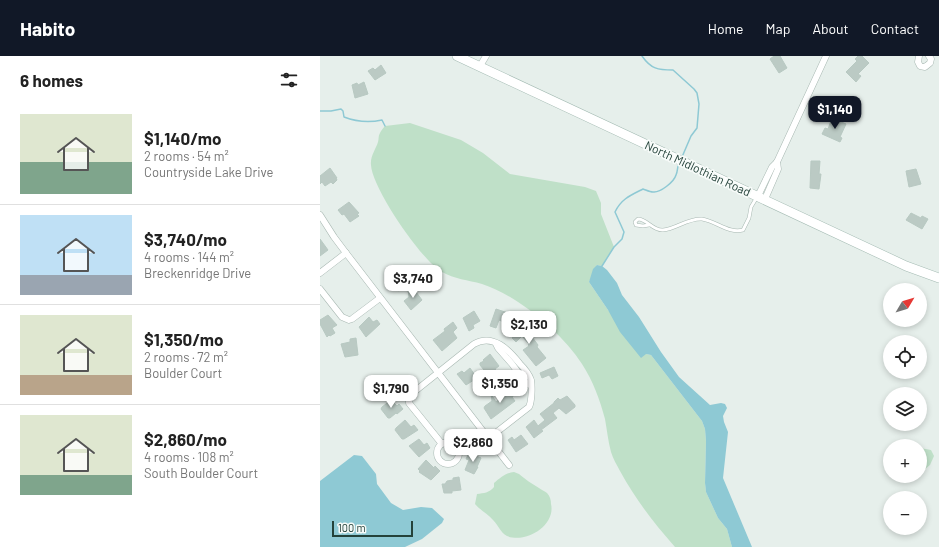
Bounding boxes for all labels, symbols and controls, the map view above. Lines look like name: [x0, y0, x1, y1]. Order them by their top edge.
text: Habito: [20, 17, 75, 40]
text: Home: [708, 20, 744, 37]
text: Map: [766, 20, 790, 37]
text: About: [812, 20, 849, 37]
text: Contact: [871, 20, 919, 37]
icon: filters: [278, 69, 300, 91]
text: 6 homes: [20, 70, 83, 90]
pin: $1,140: [802, 96, 868, 130]
text: $1,140: [817, 101, 853, 117]
text: $1,140/mo: [144, 128, 221, 148]
icon: home: [52, 130, 100, 178]
street label: North Midlothian Road: [643, 137, 753, 199]
text: 2 rooms · 54 m²: [144, 148, 229, 164]
text: Countryside Lake Drive: [144, 164, 273, 180]
text: $3,740/mo: [144, 229, 227, 249]
icon: home: [52, 231, 100, 279]
text: 4 rooms · 144 m²: [144, 249, 234, 265]
text: Breckenridge Drive: [144, 265, 251, 281]
pin: $3,740: [380, 265, 446, 299]
text: $3,740: [393, 270, 433, 286]
north arrow: [883, 283, 927, 327]
map controls: [883, 283, 927, 535]
pin: $2,130: [496, 311, 562, 345]
text: $2,130: [510, 316, 548, 332]
text: $1,350/mo: [144, 329, 223, 349]
icon: home: [52, 331, 100, 379]
button: locate: [883, 335, 927, 379]
text: 2 rooms · 72 m²: [144, 349, 228, 365]
text: Boulder Court: [144, 365, 222, 381]
pin: $1,350: [467, 370, 533, 404]
pin: $1,790: [358, 375, 424, 409]
text: $1,350: [482, 375, 518, 391]
text: $1,790: [373, 380, 409, 396]
button: layers: [883, 387, 927, 431]
text: $2,860/mo: [144, 429, 227, 449]
pin: $2,860: [440, 429, 506, 463]
icon: home: [52, 431, 100, 479]
text: $2,860: [453, 434, 493, 450]
button: +: [883, 439, 927, 483]
text: 4 rooms · 108 m²: [144, 449, 234, 465]
text: South Boulder Court: [144, 465, 258, 481]
button: −: [883, 491, 927, 535]
scale bar: [332, 519, 413, 538]
text: 100 m: [338, 521, 366, 534]

